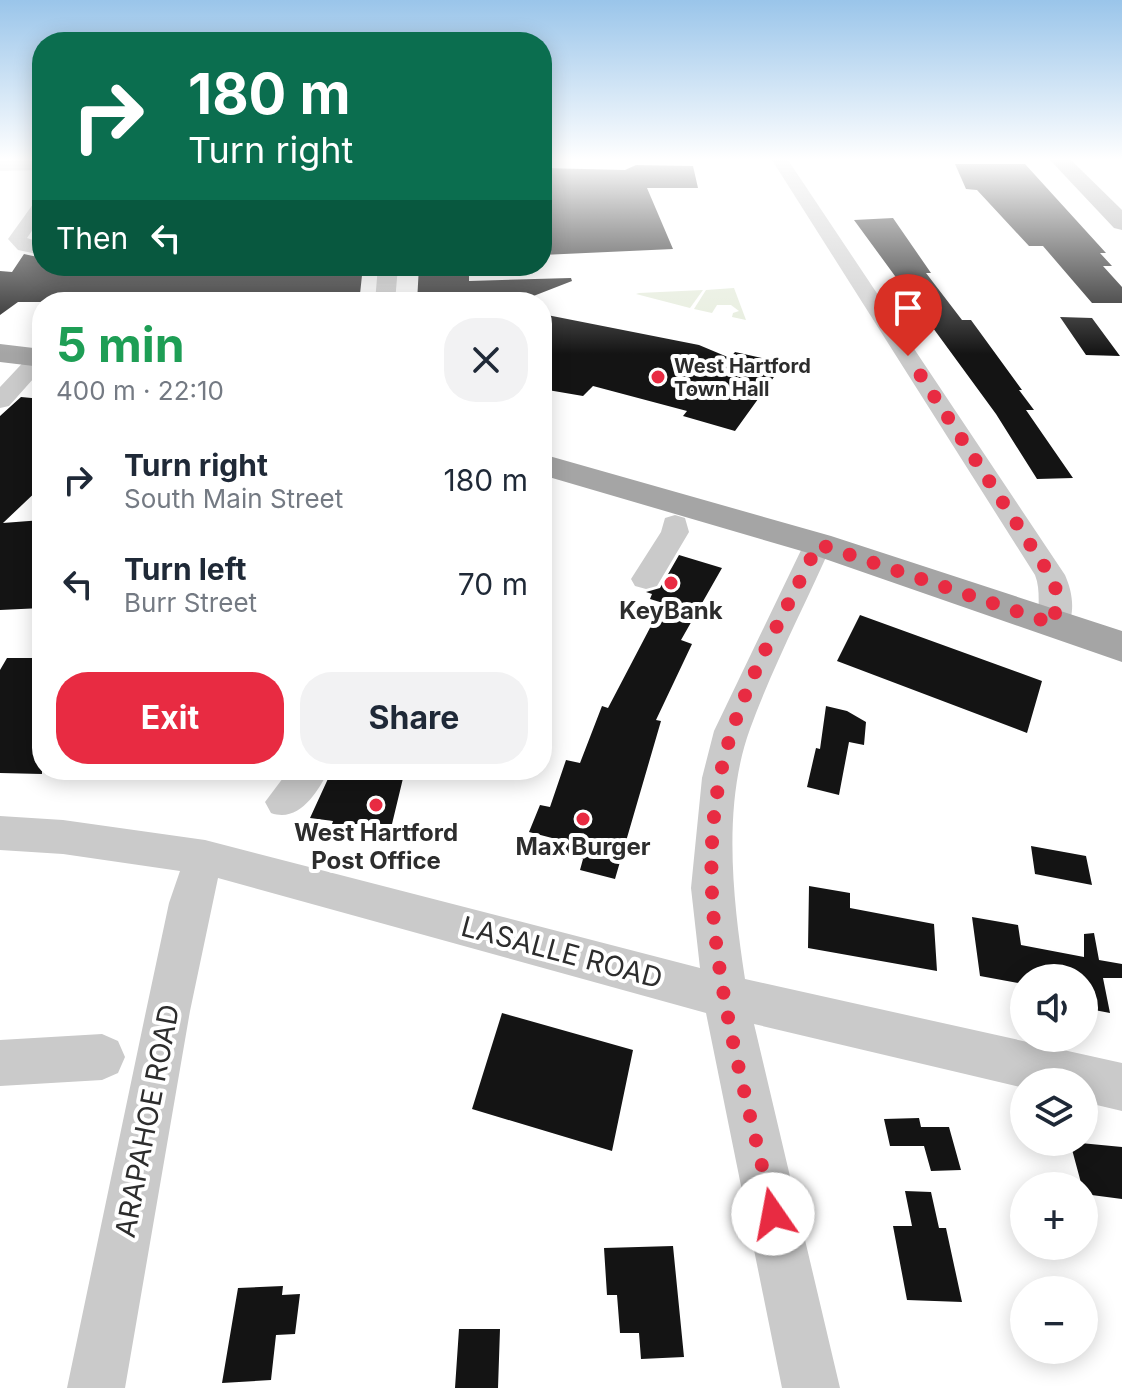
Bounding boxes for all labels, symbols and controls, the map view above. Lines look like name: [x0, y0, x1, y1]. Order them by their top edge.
text: 180 m: [188, 60, 351, 128]
icon: right: [56, 64, 160, 168]
text: Turn right: [188, 128, 353, 172]
icon: left: [144, 216, 188, 260]
text: Then: [56, 220, 128, 256]
pin: [874, 274, 942, 356]
icon: arrive: [886, 286, 930, 330]
text: 5 min: [56, 315, 185, 374]
button: close: [444, 318, 528, 402]
place label: West Hartford Town Hall: [674, 354, 811, 401]
marker: West Hartford Town Hall: [649, 368, 667, 386]
text: 400 m · 22:10: [56, 375, 224, 406]
text: Turn right: [124, 447, 268, 483]
icon: right: [56, 458, 100, 502]
text: 180 m: [444, 462, 528, 498]
text: South Main Street: [124, 483, 343, 514]
text: Turn left: [124, 551, 246, 587]
icon: left: [56, 562, 100, 606]
text: 70 m: [458, 566, 528, 602]
marker: KeyBank: [662, 574, 680, 592]
text: Burr Street: [124, 587, 257, 618]
place label: KeyBank: [619, 596, 723, 625]
button: Exit: [56, 672, 284, 764]
button: Share: [300, 672, 528, 764]
marker: West Hartford Post Office: [367, 796, 385, 814]
marker: Max Burger: [574, 810, 592, 828]
place label: West Hartford Post Office: [294, 818, 458, 875]
place label: Max Burger: [515, 832, 651, 861]
street label: LASALLE ROAD: [458, 909, 666, 995]
map controls: [1010, 964, 1098, 1364]
button: sound: [1010, 964, 1098, 1052]
street label: ARAPAHOE ROAD: [108, 1002, 186, 1240]
button: layers: [1010, 1068, 1098, 1156]
position arrow: [731, 1172, 815, 1256]
button: +: [1010, 1172, 1098, 1260]
button: −: [1010, 1276, 1098, 1364]

